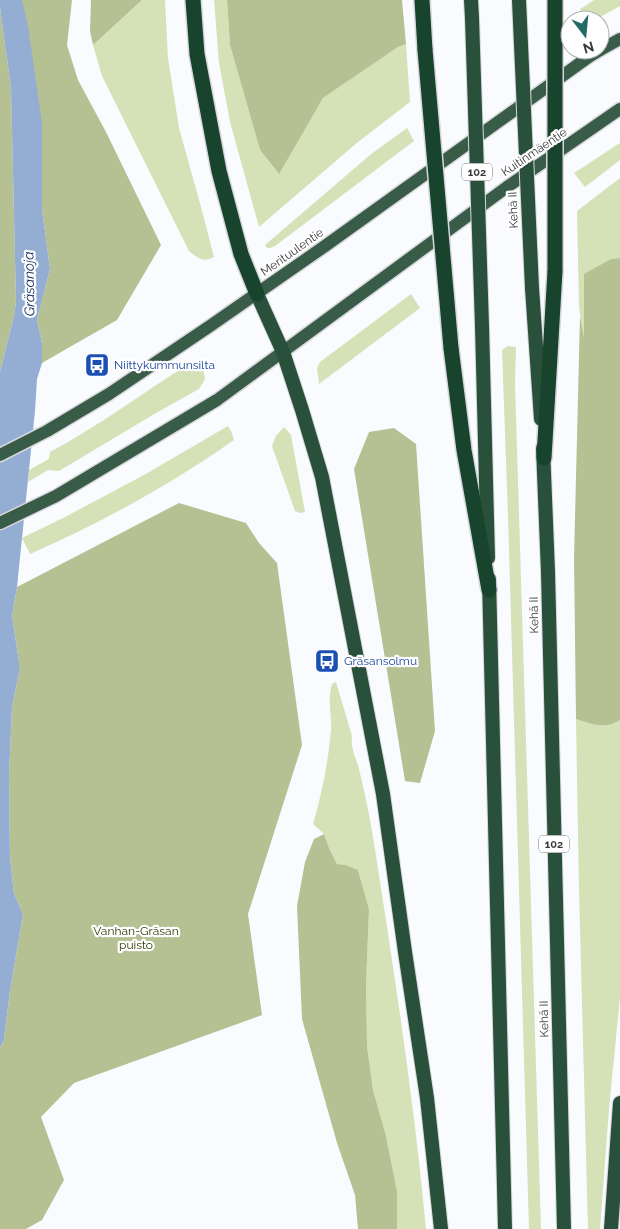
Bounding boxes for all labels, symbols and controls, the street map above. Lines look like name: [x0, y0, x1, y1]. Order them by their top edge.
north arrow: [560, 10, 610, 60]
text: N: [581, 38, 596, 57]
street label: Kuitinmäentie: [499, 125, 569, 179]
road number: 102: [462, 163, 492, 180]
street label: Kehä II: [505, 191, 521, 229]
street label: Merituulentie: [258, 225, 326, 279]
water label: Gräsanoja: [20, 251, 38, 317]
bus stop icon: Niittykummunsilta: [84, 352, 110, 378]
place label: Niittykummunsilta: [114, 358, 215, 372]
street label: Kehä II: [527, 596, 541, 634]
bus stop icon: Gräsansolmu: [314, 648, 340, 674]
place label: Gräsansolmu: [344, 654, 417, 668]
road number: 102: [539, 836, 569, 852]
park label: Vanhan-Gräsan puisto: [93, 924, 179, 952]
street label: Kehä II: [537, 1000, 551, 1038]

